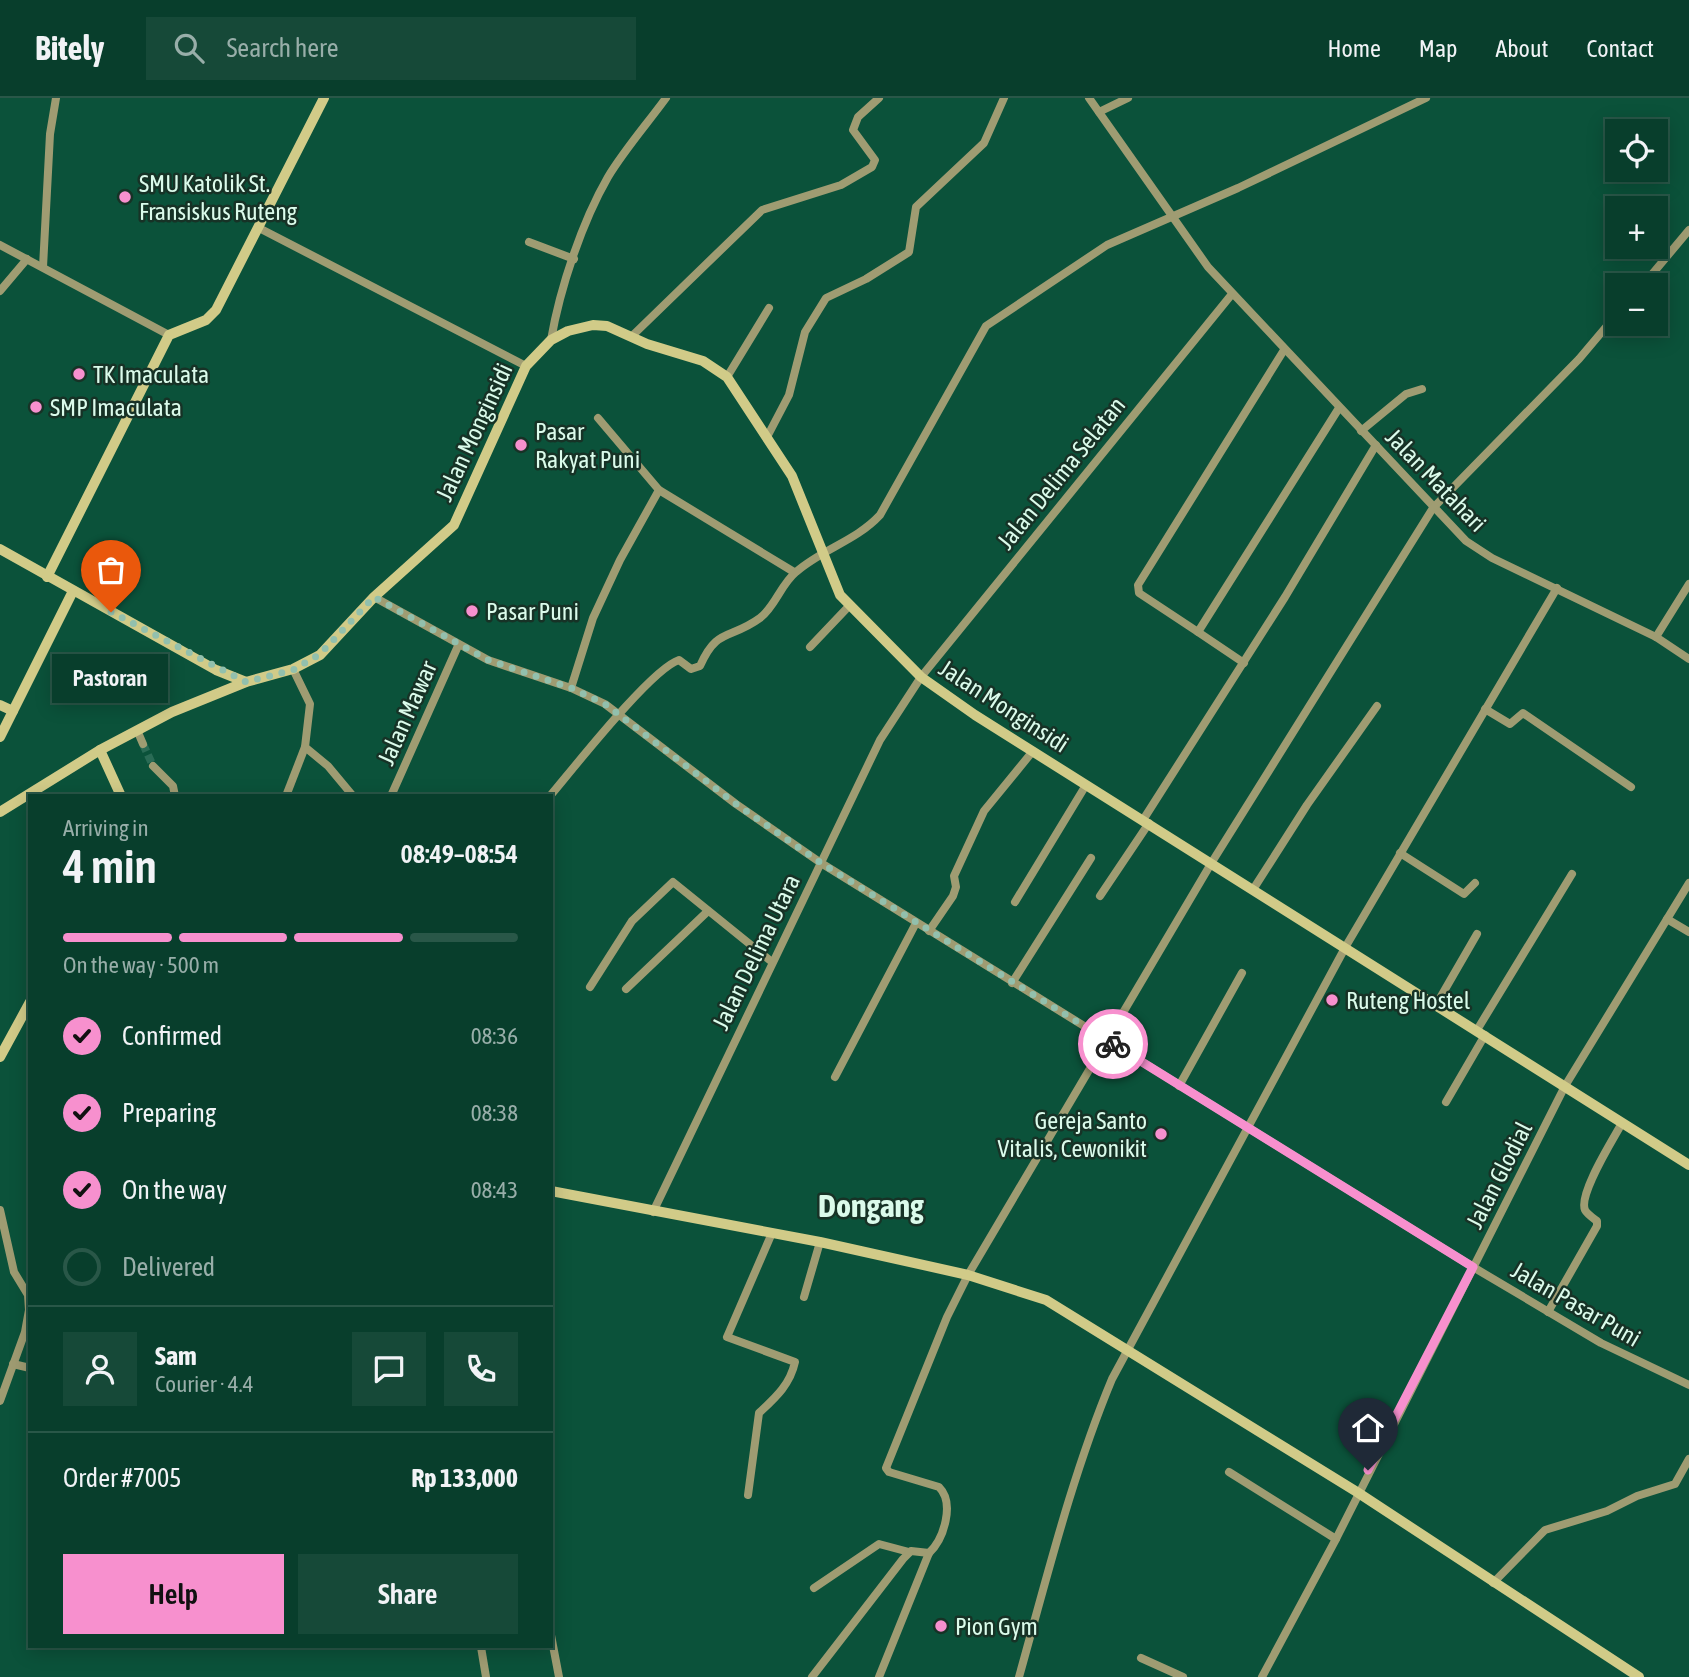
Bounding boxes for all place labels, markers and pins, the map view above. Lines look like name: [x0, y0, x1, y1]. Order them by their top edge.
place label: SMU Katolik St. Fransiskus Ruteng: [139, 170, 298, 225]
marker: SMU Katolik St. Fransiskus Ruteng: [117, 189, 133, 205]
place label: TK Imaculata: [93, 361, 209, 388]
marker: TK Imaculata: [71, 366, 87, 382]
place label: SMP Imaculata: [50, 394, 182, 421]
marker: SMP Imaculata: [28, 399, 44, 415]
place label: Pasar Rakyat Puni: [535, 418, 640, 473]
marker: Pasar Rakyat Puni: [513, 437, 529, 453]
pin: [81, 540, 141, 612]
place label: Pasar Puni: [486, 598, 579, 625]
marker: Pasar Puni: [464, 603, 480, 619]
callout: Pastoran: [53, 654, 169, 703]
place label: Ruteng Hostel: [1346, 987, 1471, 1014]
marker: Ruteng Hostel: [1324, 992, 1340, 1008]
place label: Gereja Santo Vitalis, Cewonikit: [997, 1107, 1147, 1162]
marker: Gereja Santo Vitalis, Cewonikit: [1153, 1126, 1169, 1142]
pin: [1338, 1398, 1398, 1470]
place label: Pion Gym: [955, 1613, 1038, 1640]
marker: Pion Gym: [933, 1618, 949, 1634]

